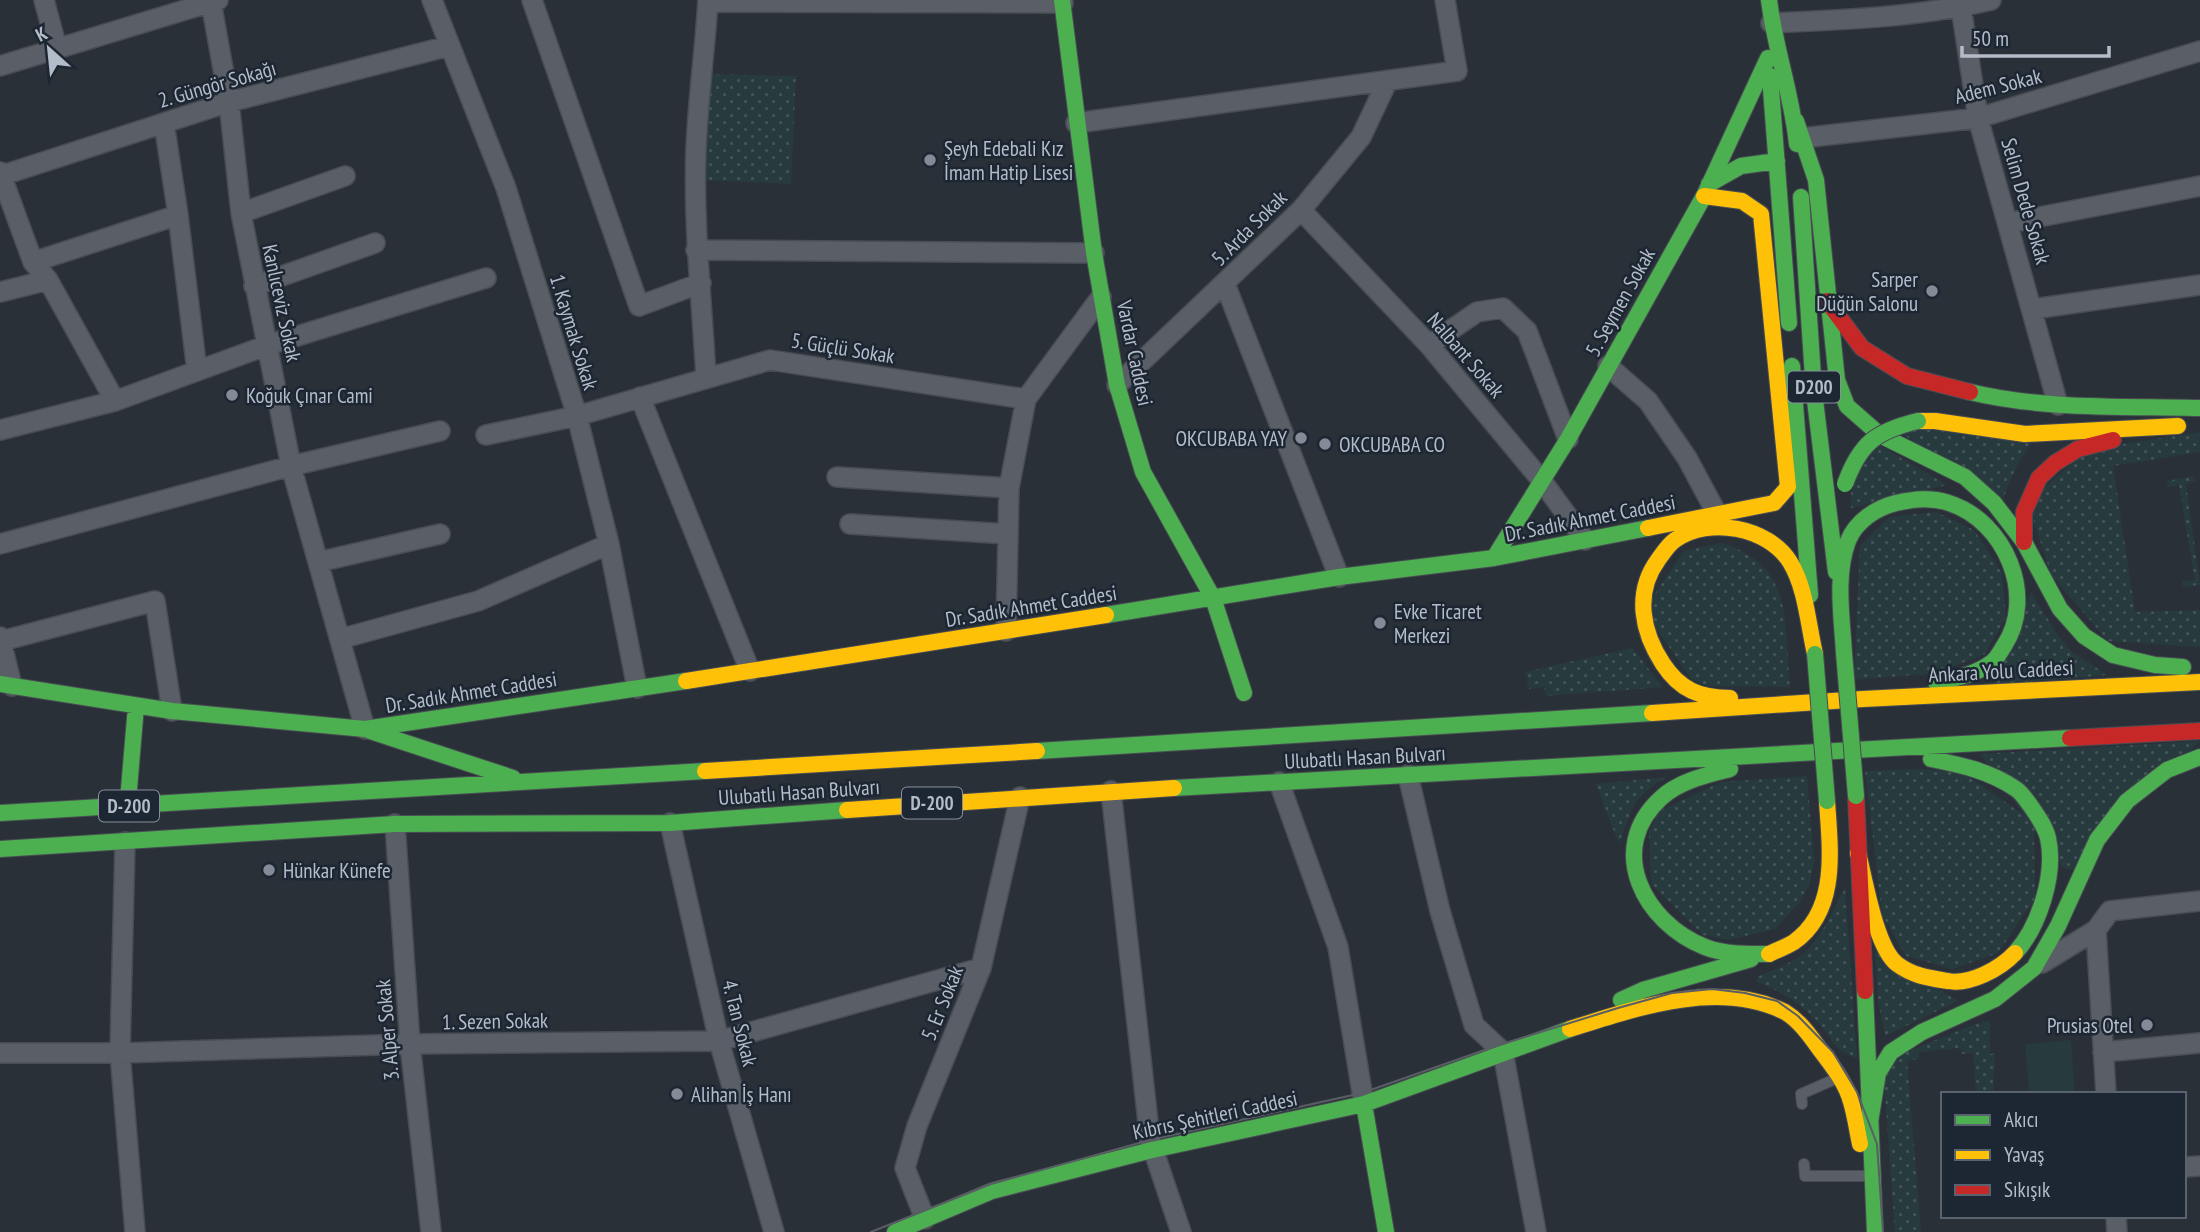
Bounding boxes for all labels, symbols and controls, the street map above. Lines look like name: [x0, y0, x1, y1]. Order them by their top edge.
north arrow: [14, 14, 84, 84]
scale bar: [1962, 14, 2109, 58]
text: K: [31, 21, 51, 47]
text: 50 m: [1972, 25, 2009, 52]
street label: 2. Güngör Sokağı: [155, 54, 279, 114]
street label: Adem Sokak: [1952, 62, 2044, 110]
place label: Şeyh Edebali Kız İmam Hatip Lisesi: [944, 135, 1073, 186]
street label: Selim Dede Sokak: [1995, 135, 2057, 267]
marker: Şeyh Edebali Kız İmam Hatip Lisesi: [922, 152, 938, 168]
street label: 5. Arda Sokak: [1205, 184, 1293, 272]
street label: Kanlıceviz Sokak: [256, 242, 308, 364]
street label: 5. Seymen Sokak: [1579, 243, 1661, 361]
place label: Sarper Düğün Salonu: [1816, 266, 1918, 317]
street label: 1. Kaymak Sokak: [544, 271, 604, 393]
marker: Sarper Düğün Salonu: [1924, 283, 1940, 299]
street label: Vardar Caddesi: [1110, 297, 1159, 408]
street label: Nalbant Sokak: [1422, 307, 1510, 403]
street label: 5. Güçlü Sokak: [789, 327, 897, 369]
road number: D200: [1788, 372, 1840, 402]
place label: Koğuk Çınar Cami: [246, 382, 373, 409]
marker: Koğuk Çınar Cami: [224, 387, 240, 403]
place label: OKCUBABA YAY: [1175, 425, 1287, 452]
marker: OKCUBABA YAY: [1293, 430, 1309, 446]
place label: OKCUBABA CO: [1339, 431, 1445, 458]
marker: OKCUBABA CO: [1317, 436, 1333, 452]
street label: Dr. Sadık Ahmet Caddesi: [1502, 488, 1678, 548]
street label: Dr. Sadık Ahmet Caddesi: [943, 579, 1119, 633]
place label: Evke Ticaret Merkezi: [1394, 598, 1482, 649]
marker: Evke Ticaret Merkezi: [1372, 615, 1388, 631]
street label: Ankara Yolu Caddesi: [1928, 654, 2074, 688]
street label: Dr. Sadık Ahmet Caddesi: [383, 665, 559, 719]
street label: Ulubatlı Hasan Bulvarı: [1284, 739, 1446, 775]
street label: Ulubatlı Hasan Bulvarı: [717, 773, 881, 811]
road number: D-200: [902, 788, 962, 818]
road number: D-200: [99, 790, 159, 821]
place label: Hünkar Künefe: [283, 857, 391, 884]
marker: Hünkar Künefe: [261, 862, 277, 878]
street label: 5. Er Sokak: [915, 962, 969, 1044]
street label: 4. Tan Sokak: [716, 977, 764, 1069]
street label: 3. Alper Sokak: [369, 978, 405, 1082]
street label: 1. Sezen Sokak: [442, 1007, 548, 1035]
place label: Prusias Otel: [2047, 1012, 2133, 1039]
marker: Prusias Otel: [2139, 1017, 2155, 1033]
place label: Alihan İş Hanı: [691, 1081, 792, 1108]
street label: Kıbrıs Şehitleri Caddesi: [1130, 1084, 1300, 1146]
marker: Alihan İş Hanı: [669, 1086, 685, 1102]
legend: [1941, 1092, 2186, 1218]
text: Akıcı: [2004, 1106, 2039, 1133]
text: Yavaş: [2004, 1141, 2044, 1168]
text: Sıkışık: [2004, 1176, 2050, 1203]

